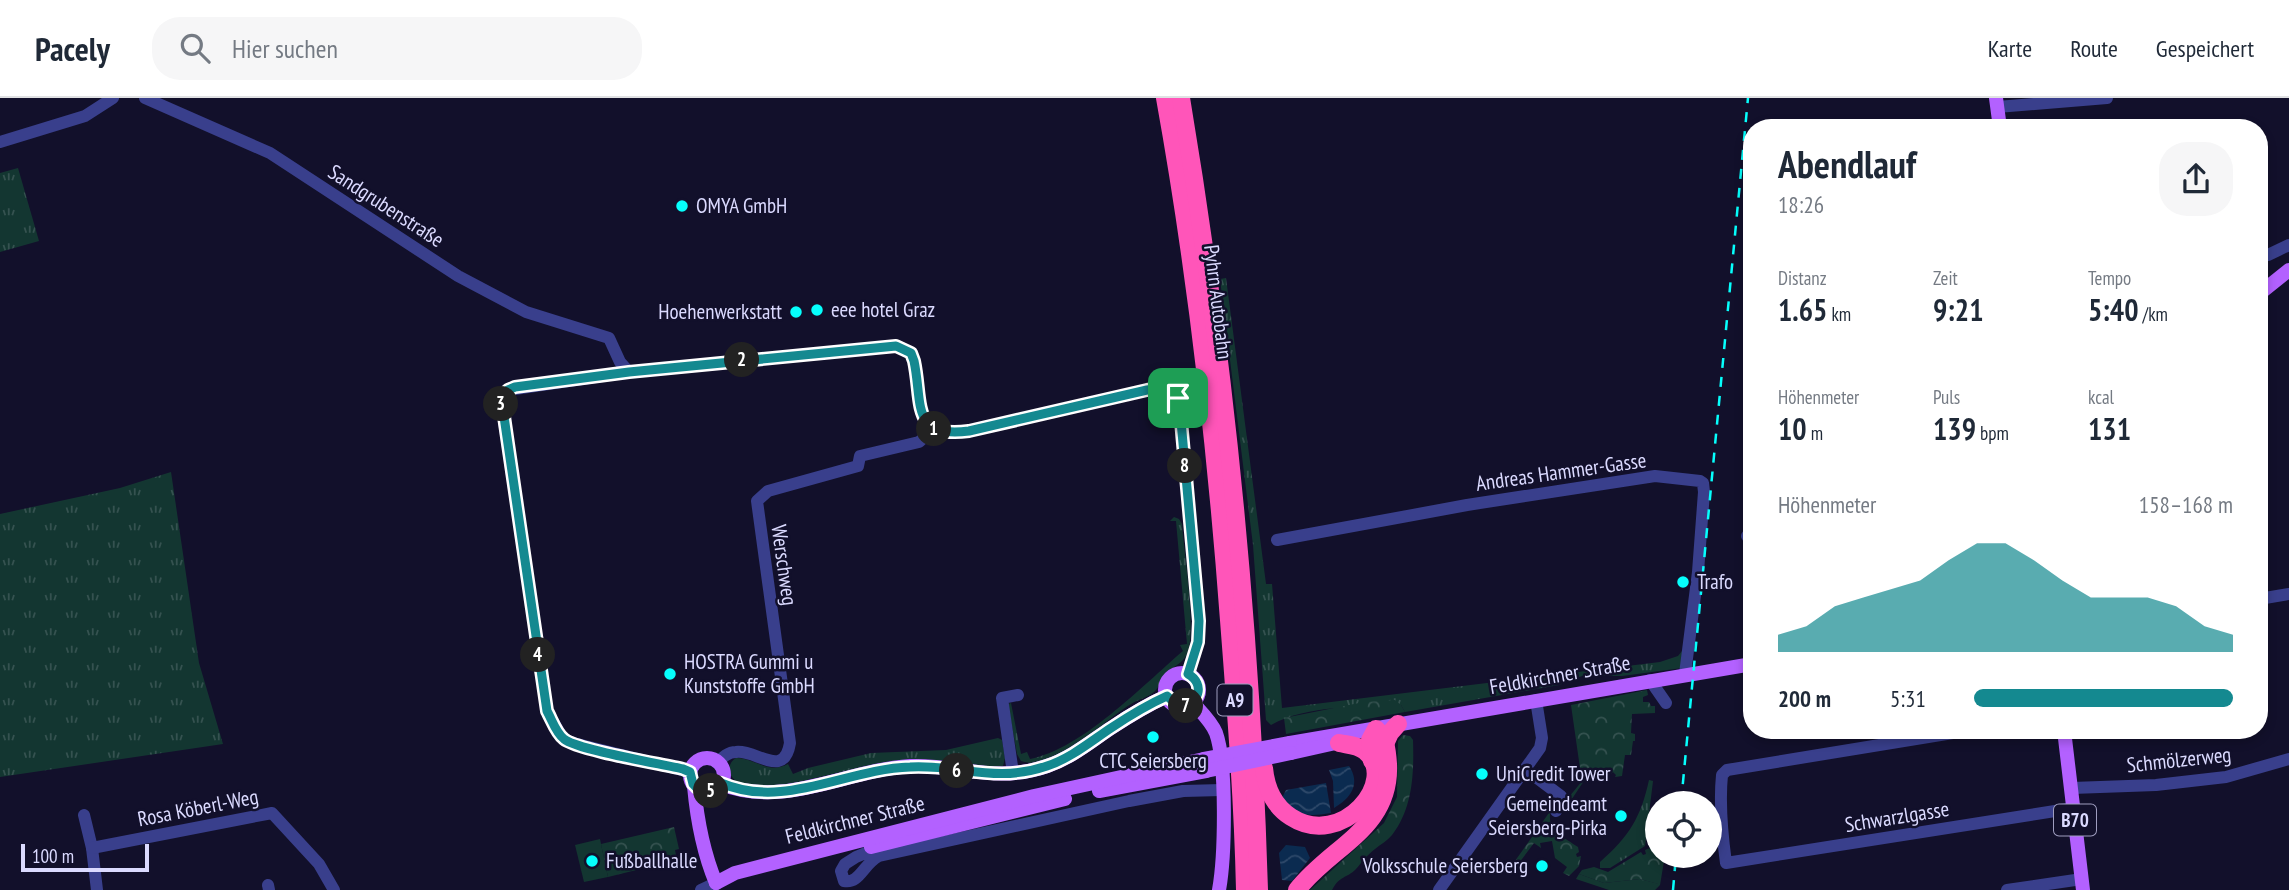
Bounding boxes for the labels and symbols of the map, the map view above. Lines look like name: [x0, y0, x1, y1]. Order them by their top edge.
street label: Sandgrubenstraße: [323, 158, 449, 253]
place label: OMYA GmbH: [696, 192, 787, 219]
marker: OMYA GmbH: [674, 198, 690, 214]
street label: Pyhrn Autobahn: [1198, 243, 1239, 361]
place label: eee hotel Graz: [831, 296, 935, 323]
place label: Hoehenwerkstatt: [658, 298, 782, 325]
marker: eee hotel Graz: [809, 302, 825, 318]
marker: Hoehenwerkstatt: [788, 304, 804, 320]
pin: 2: [724, 342, 760, 378]
pin: [1148, 368, 1208, 428]
pin: 3: [484, 386, 518, 422]
pin: 1: [916, 412, 951, 446]
street label: Andreas Hammer-Gasse: [1474, 446, 1648, 497]
pin: 8: [1168, 448, 1202, 484]
street label: Werschweg: [765, 523, 804, 607]
place label: Trafo: [1697, 568, 1733, 595]
marker: Trafo: [1675, 574, 1691, 590]
pin: 4: [520, 638, 556, 672]
place label: HOSTRA Gummi u Kunststoffe GmbH: [684, 648, 815, 699]
street label: Feldkirchner Straße: [1487, 649, 1632, 700]
marker: HOSTRA Gummi u Kunststoffe GmbH: [662, 666, 678, 682]
road number: A9: [1218, 684, 1252, 716]
pin: 7: [1168, 688, 1204, 724]
marker: CTC Seiersberg: [1145, 729, 1161, 745]
street label: Schmölzerweg: [2125, 741, 2233, 778]
place label: CTC Seiersberg: [1099, 747, 1207, 774]
pin: 6: [940, 754, 974, 788]
place label: UniCredit Tower: [1496, 760, 1611, 787]
marker: UniCredit Tower: [1474, 766, 1490, 782]
pin: 5: [694, 774, 728, 808]
street label: Rosa Köberl-Weg: [135, 783, 260, 832]
street label: Feldkirchner Straße: [783, 789, 927, 850]
place label: Gemeindeamt Seiersberg-Pirka: [1488, 790, 1607, 841]
street label: Schwarzlgasse: [1843, 795, 1951, 838]
road number: B70: [2054, 804, 2096, 835]
marker: Gemeindeamt Seiersberg-Pirka: [1613, 808, 1629, 824]
scale bar: [21, 841, 149, 873]
place label: Fußballhalle: [606, 847, 697, 874]
place label: Volksschule Seiersberg: [1362, 852, 1528, 879]
marker: Fußballhalle: [584, 853, 600, 869]
marker: Volksschule Seiersberg: [1534, 858, 1550, 874]

